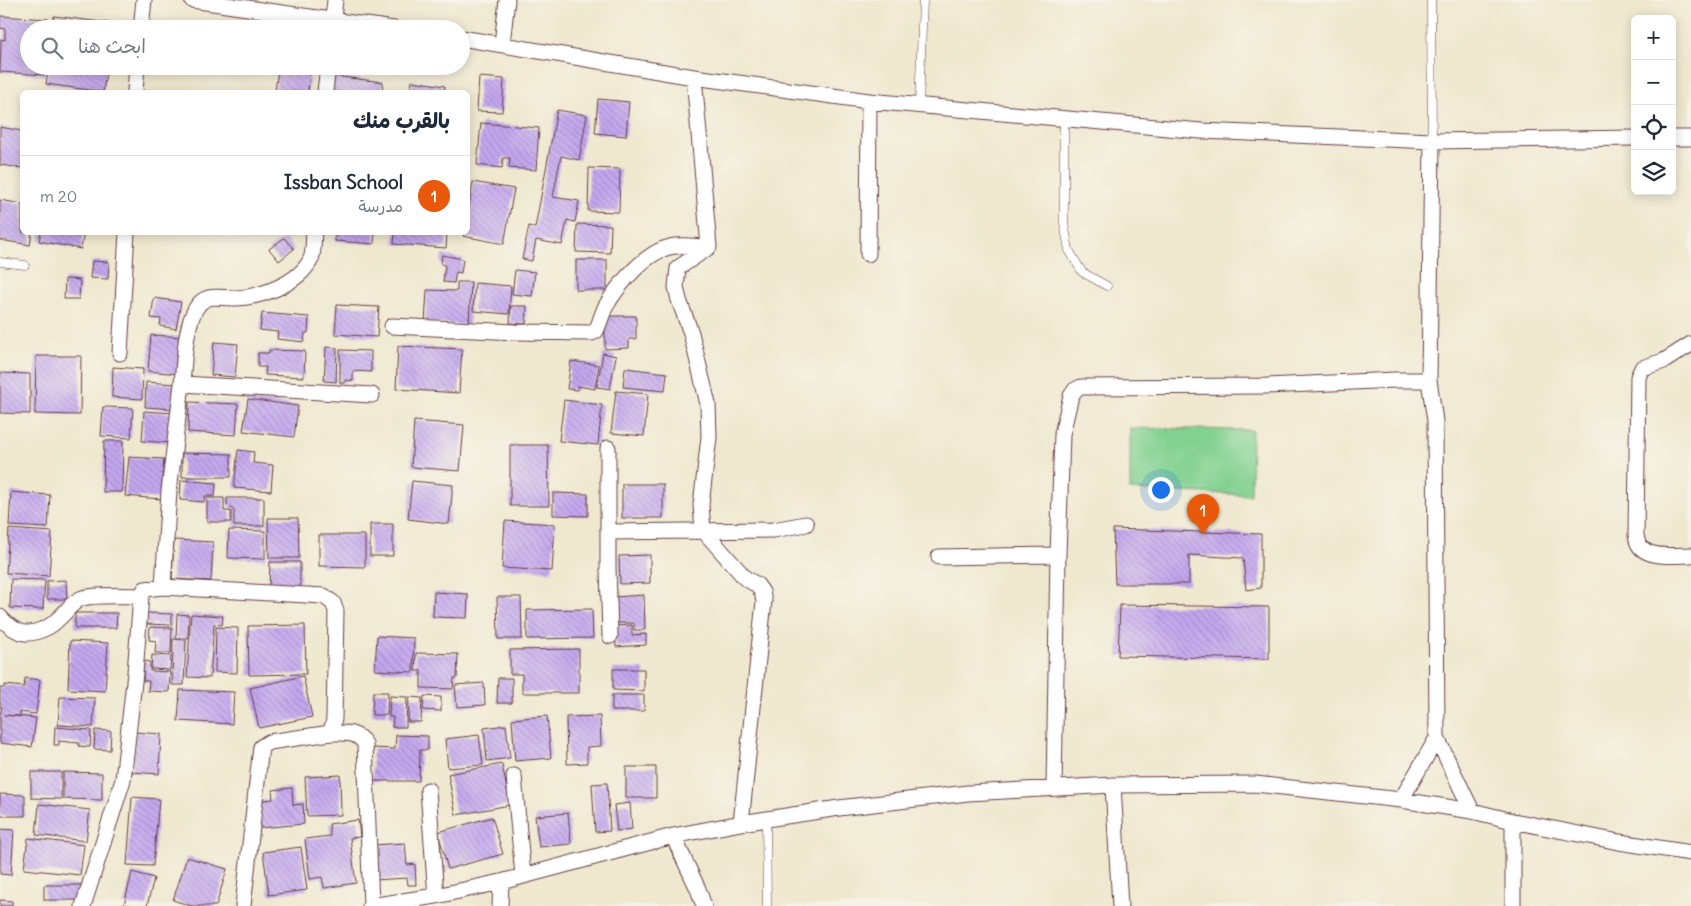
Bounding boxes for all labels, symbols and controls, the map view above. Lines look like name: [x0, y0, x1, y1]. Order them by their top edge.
map controls: [1631, 15, 1676, 195]
button: +: [1631, 15, 1676, 60]
search box: [20, 20, 470, 75]
icon: search: [38, 34, 66, 62]
text: ابحث هنا: [78, 34, 146, 58]
button: −: [1631, 60, 1676, 105]
button: locate: [1631, 105, 1676, 150]
text: بالقرب منك: [353, 107, 450, 134]
button: layers: [1631, 150, 1676, 195]
text: Issban School: [284, 170, 403, 194]
text: 20 m: [40, 186, 77, 206]
text: 1: [431, 186, 437, 206]
text: مدرسة: [358, 196, 403, 216]
your location: [1148, 477, 1174, 503]
pin: 1: [1187, 494, 1219, 535]

